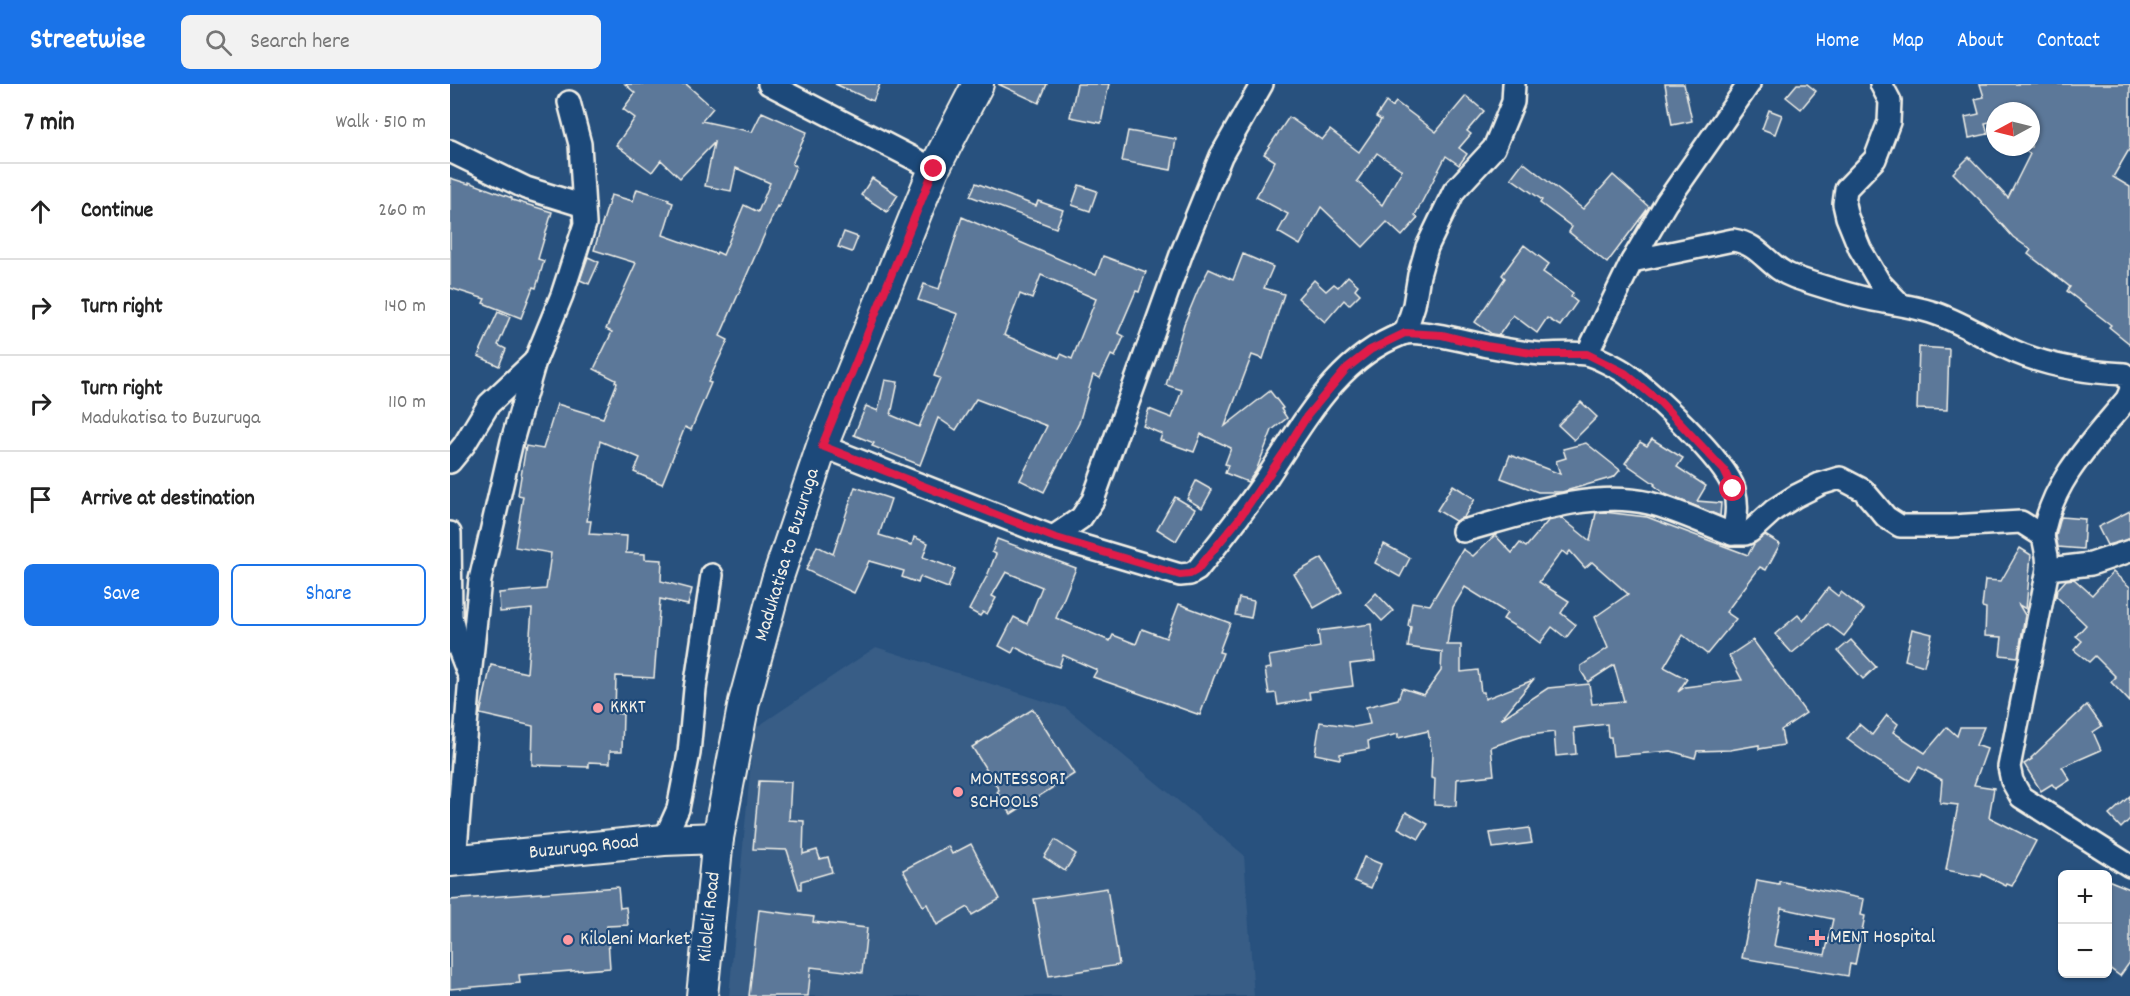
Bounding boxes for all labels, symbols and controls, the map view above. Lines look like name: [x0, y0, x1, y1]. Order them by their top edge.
search box: [181, 15, 601, 69]
text: Streetwise: [30, 22, 145, 62]
icon: search: [202, 26, 235, 59]
text: Search here: [250, 27, 350, 58]
text: Home: [1815, 27, 1859, 57]
text: Map: [1892, 27, 1924, 57]
text: About: [1957, 27, 2004, 57]
text: Contact: [2037, 27, 2100, 57]
north arrow: [1986, 102, 2040, 156]
text: 7 min: [24, 105, 75, 142]
text: Walk · 510 m: [336, 109, 426, 137]
route end: [920, 155, 946, 181]
icon: ahead: [24, 195, 57, 228]
text: Continue: [81, 196, 153, 227]
text: 260 m: [378, 197, 426, 225]
icon: right: [24, 291, 57, 324]
text: Turn right: [81, 292, 163, 323]
text: 140 m: [384, 293, 426, 321]
text: Turn right: [81, 374, 163, 405]
icon: right: [24, 387, 57, 420]
text: 110 m: [388, 389, 426, 417]
text: Madukatisa to Buzuruga: [81, 405, 260, 433]
street label: Madukatisa to Buzuruga: [748, 465, 828, 645]
route start: [1719, 475, 1745, 501]
icon: arrive: [24, 483, 57, 516]
text: Arrive at destination: [81, 484, 255, 515]
button: Save: [24, 564, 219, 626]
button: Share: [231, 564, 426, 626]
place label: KKKT: [610, 694, 646, 722]
marker: KKKT: [591, 701, 605, 715]
place label: MONTESSORI SCHOOLS: [970, 766, 1065, 817]
marker: MONTESSORI SCHOOLS: [951, 785, 965, 799]
street label: Buzuruga Road: [528, 828, 640, 868]
map controls: [2058, 870, 2112, 978]
button: +: [2058, 870, 2112, 924]
street label: Kiloleli Road: [691, 871, 729, 963]
place label: MENT Hospital: [1830, 924, 1935, 952]
button: −: [2058, 924, 2112, 978]
place label: Kiloleni Market: [580, 926, 691, 954]
marker: MENT Hospital: [1808, 929, 1826, 947]
marker: Kiloleni Market: [561, 933, 575, 947]

